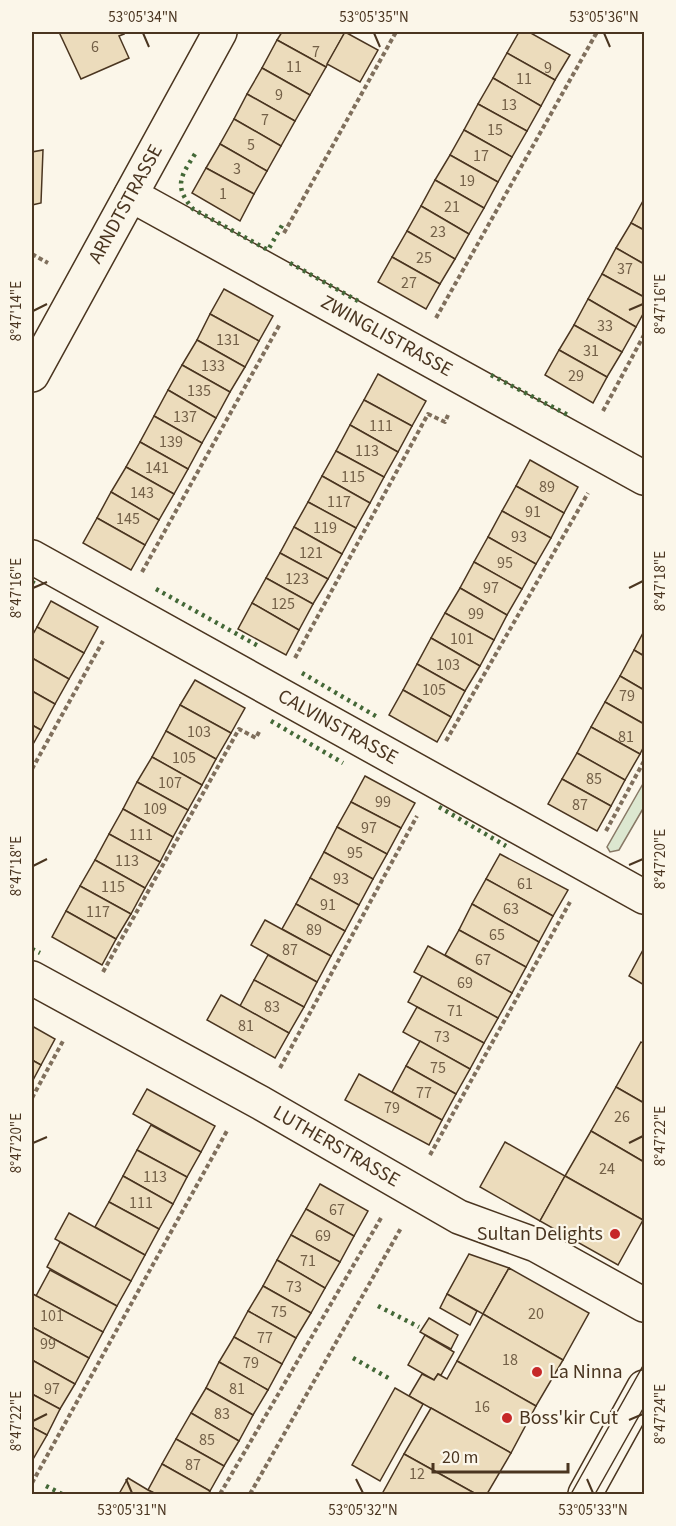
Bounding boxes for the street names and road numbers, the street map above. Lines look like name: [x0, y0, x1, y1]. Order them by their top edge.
street label: ARNDTSTRASSE: [82, 139, 170, 269]
street label: ZWINGLISTRASSE: [316, 288, 458, 384]
street label: CALVINSTRASSE: [273, 682, 403, 772]
street label: LUTHERSTRASSE: [268, 1099, 405, 1194]

